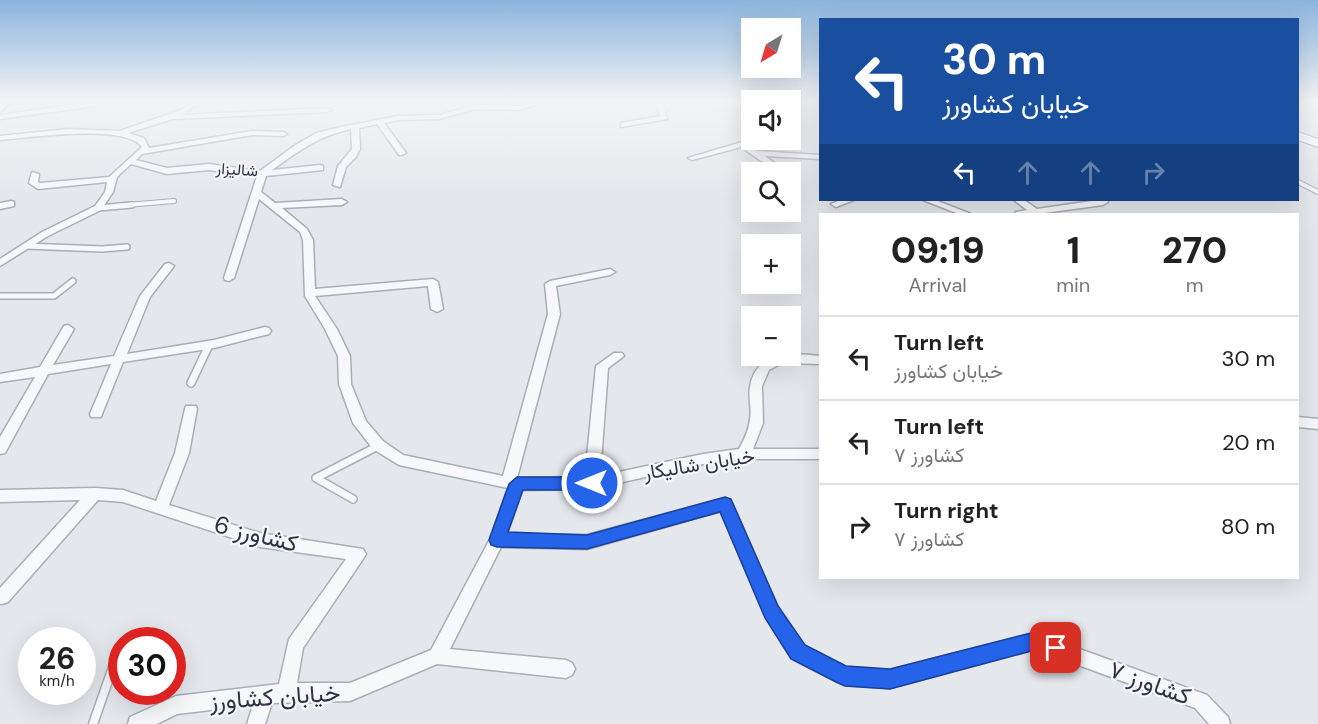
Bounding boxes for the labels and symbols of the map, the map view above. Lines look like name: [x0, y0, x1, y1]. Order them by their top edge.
north arrow: [741, 18, 801, 78]
street label: شالیزار: [214, 157, 259, 181]
street label: خیابان شالیکار: [641, 442, 756, 486]
position arrow: [560, 451, 624, 515]
street label: کشاورز 6: [211, 508, 301, 559]
pin: [1030, 622, 1081, 673]
speed limit sign: 30: [108, 627, 186, 705]
street label: کشاورز ۷: [1105, 654, 1195, 712]
street label: خیابان کشاورز: [208, 676, 341, 717]

